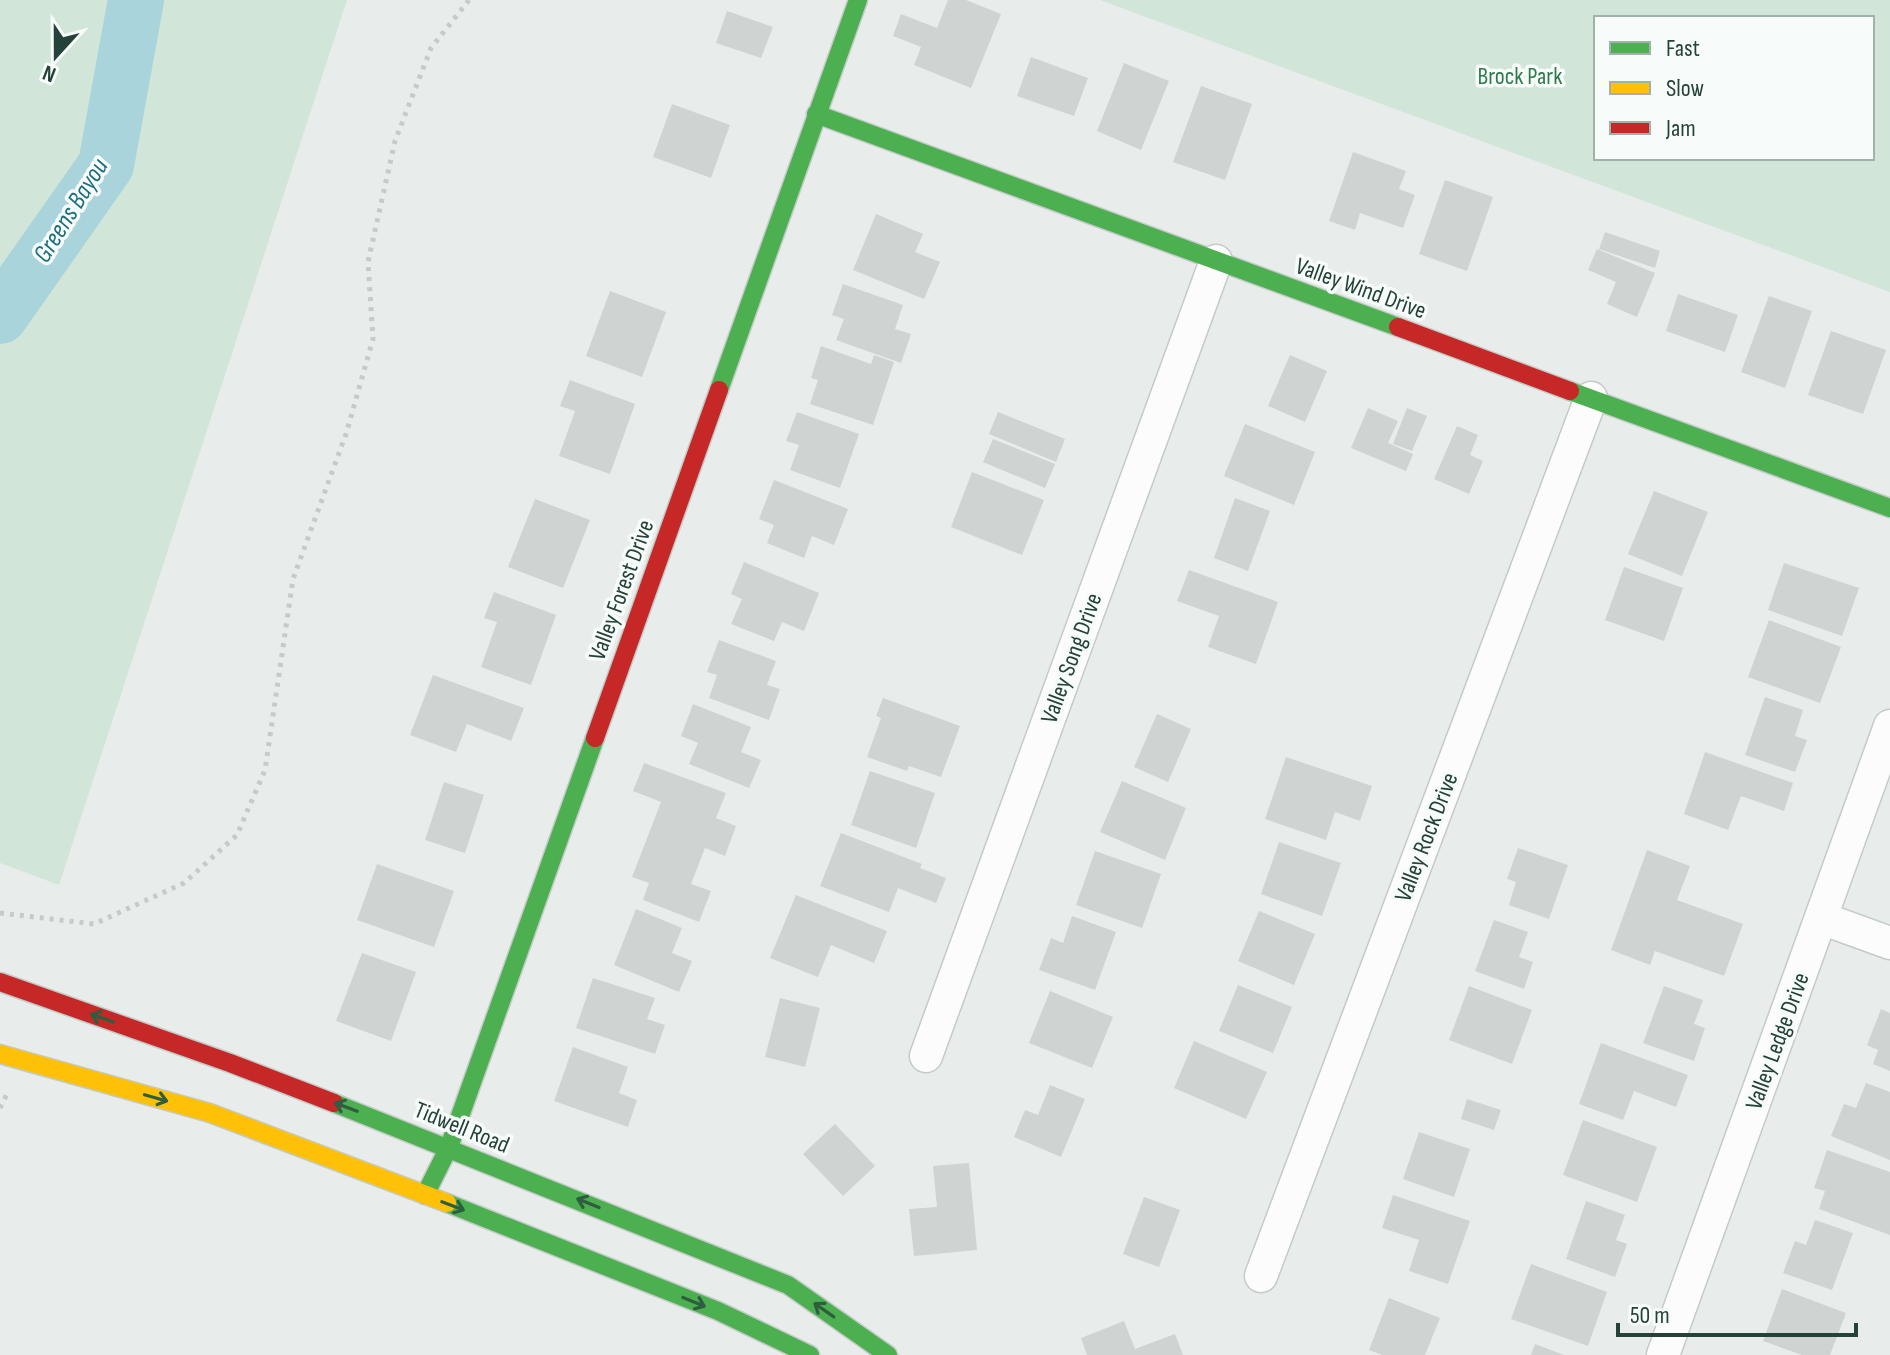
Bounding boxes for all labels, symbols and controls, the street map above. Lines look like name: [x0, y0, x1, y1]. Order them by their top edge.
north arrow: [16, 16, 96, 96]
legend: [1594, 16, 1874, 160]
text: Fast: [1666, 34, 1700, 63]
text: N: [39, 59, 60, 88]
park label: Brock Park: [1478, 62, 1562, 91]
text: Slow: [1666, 74, 1704, 103]
text: Jam: [1665, 114, 1696, 143]
water label: Greens Bayou: [27, 153, 116, 269]
street label: Valley Wind Drive: [1292, 251, 1430, 326]
street label: Valley Forest Drive: [583, 516, 660, 664]
street label: Valley Song Drive: [1034, 589, 1108, 727]
street label: Valley Rock Drive: [1389, 768, 1464, 906]
street label: Valley Ledge Drive: [1739, 969, 1816, 1114]
one-way arrow: [90, 1010, 115, 1024]
one-way arrow: [142, 1091, 168, 1106]
street label: Tidwell Road: [410, 1095, 514, 1160]
one-way arrow: [334, 1099, 359, 1113]
one-way arrow: [576, 1195, 601, 1210]
one-way arrow: [440, 1199, 465, 1214]
scale bar: [1618, 1287, 1856, 1337]
one-way arrow: [681, 1295, 706, 1310]
text: 50 m: [1630, 1301, 1670, 1330]
one-way arrow: [813, 1302, 835, 1318]

